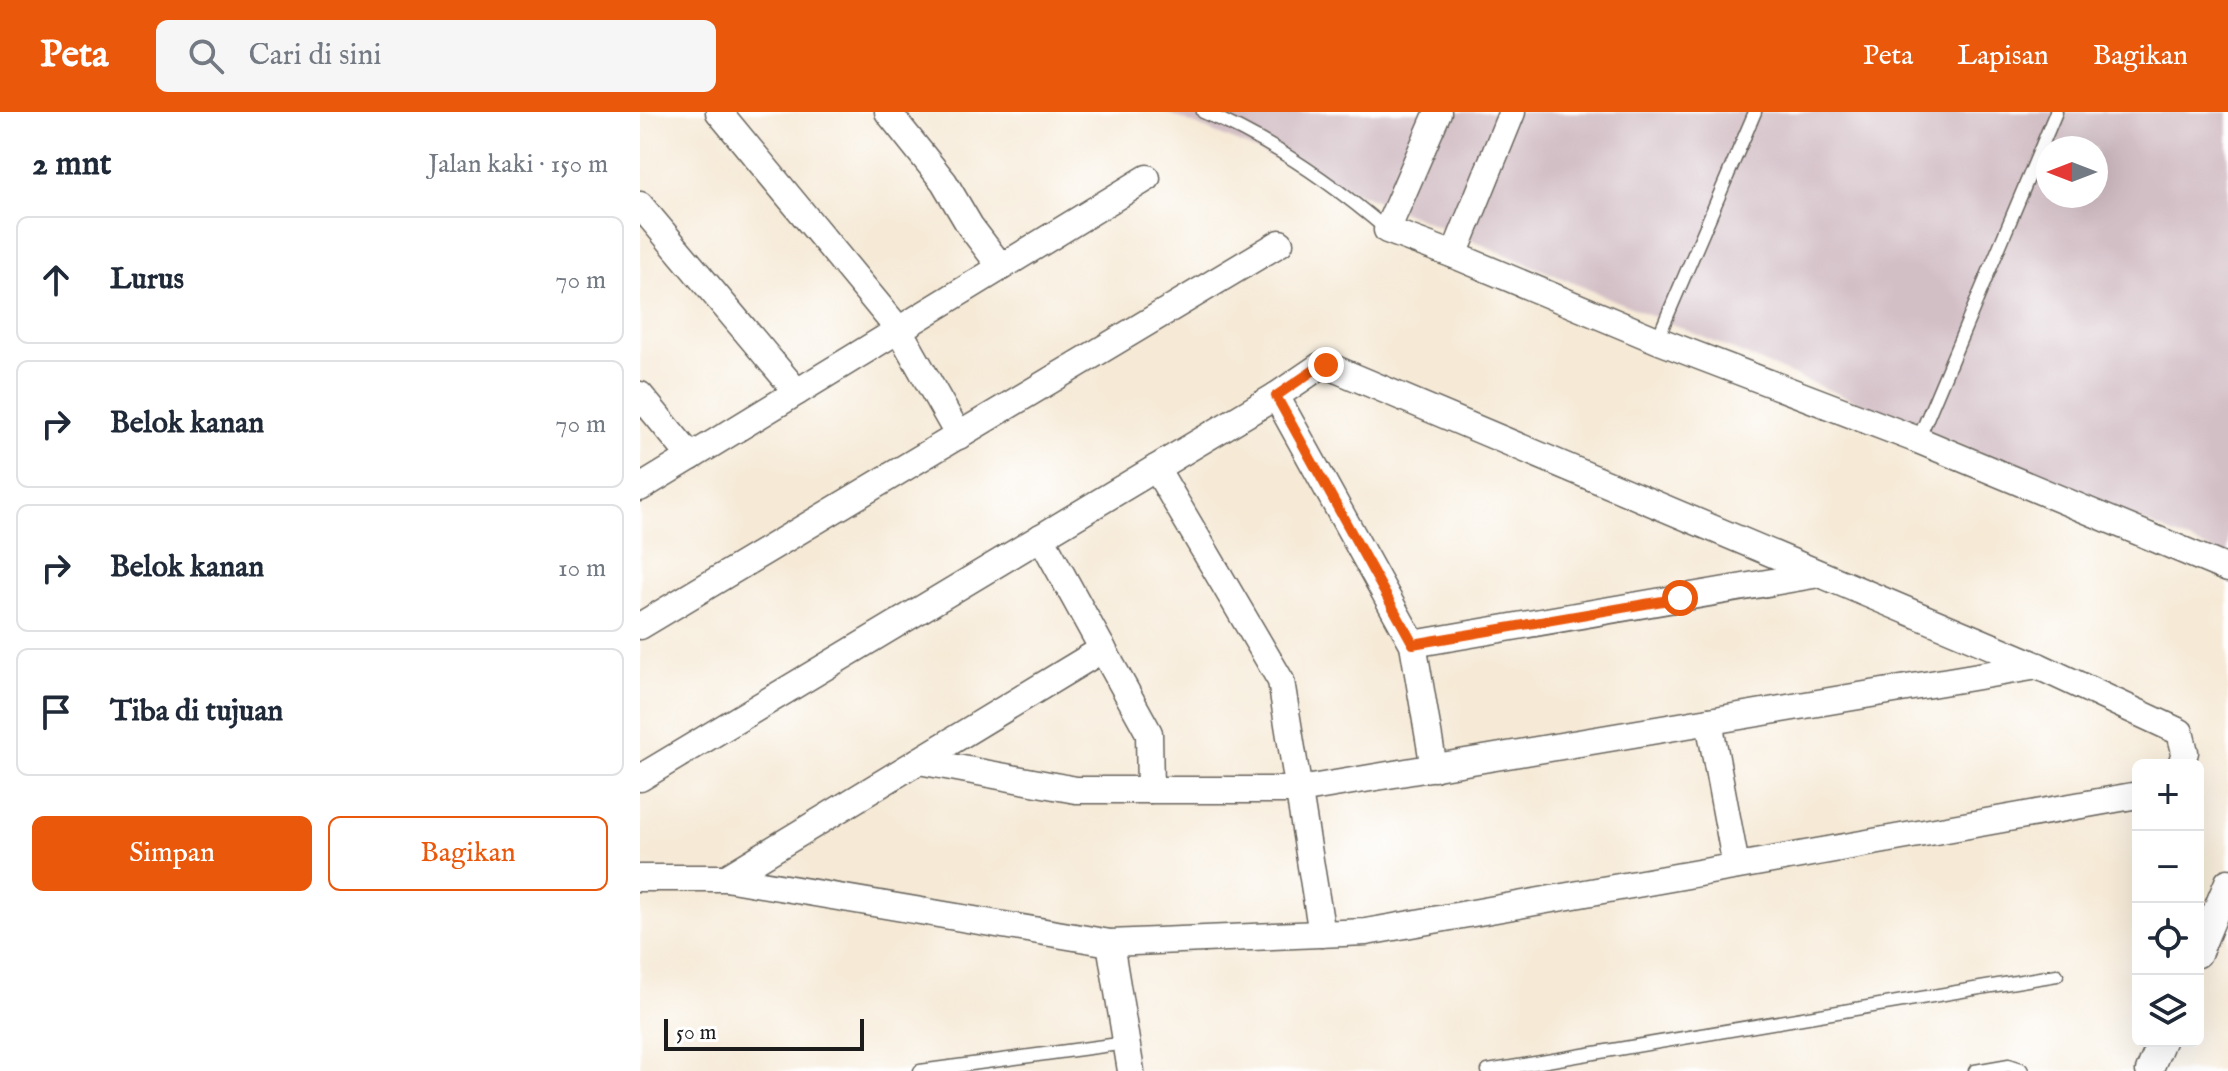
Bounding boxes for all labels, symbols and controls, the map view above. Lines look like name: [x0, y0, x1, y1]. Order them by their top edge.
search box: [156, 20, 716, 92]
text: Peta: [40, 32, 108, 80]
icon: search: [184, 34, 228, 78]
text: Cari di sini: [248, 37, 382, 75]
text: Peta: [1863, 39, 1913, 74]
text: Lapisan: [1957, 39, 2049, 74]
text: Bagikan: [2093, 39, 2188, 74]
north arrow: [2036, 136, 2108, 208]
text: 2 mnt: [32, 143, 111, 186]
text: Jalan kaki · 150 m: [428, 148, 608, 181]
icon: ahead: [34, 258, 78, 302]
text: Lurus: [110, 261, 184, 299]
text: 70 m: [555, 264, 606, 297]
route end: [1308, 347, 1344, 383]
icon: right: [34, 402, 78, 446]
text: Belok kanan: [110, 405, 264, 443]
text: 70 m: [555, 408, 606, 441]
icon: right: [34, 546, 78, 590]
text: Belok kanan: [110, 549, 264, 587]
text: 10 m: [558, 552, 606, 585]
route start: [1662, 580, 1698, 616]
icon: arrive: [34, 690, 78, 734]
text: Tiba di tujuan: [110, 693, 283, 731]
map controls: [2132, 759, 2204, 1047]
button: +: [2132, 759, 2204, 831]
button: Simpan: [32, 816, 312, 891]
button: Bagikan: [328, 816, 608, 891]
button: −: [2132, 831, 2204, 903]
button: locate: [2132, 903, 2204, 975]
button: layers: [2132, 975, 2204, 1047]
scale bar: [664, 1015, 864, 1051]
text: 50 m: [676, 1019, 717, 1047]

